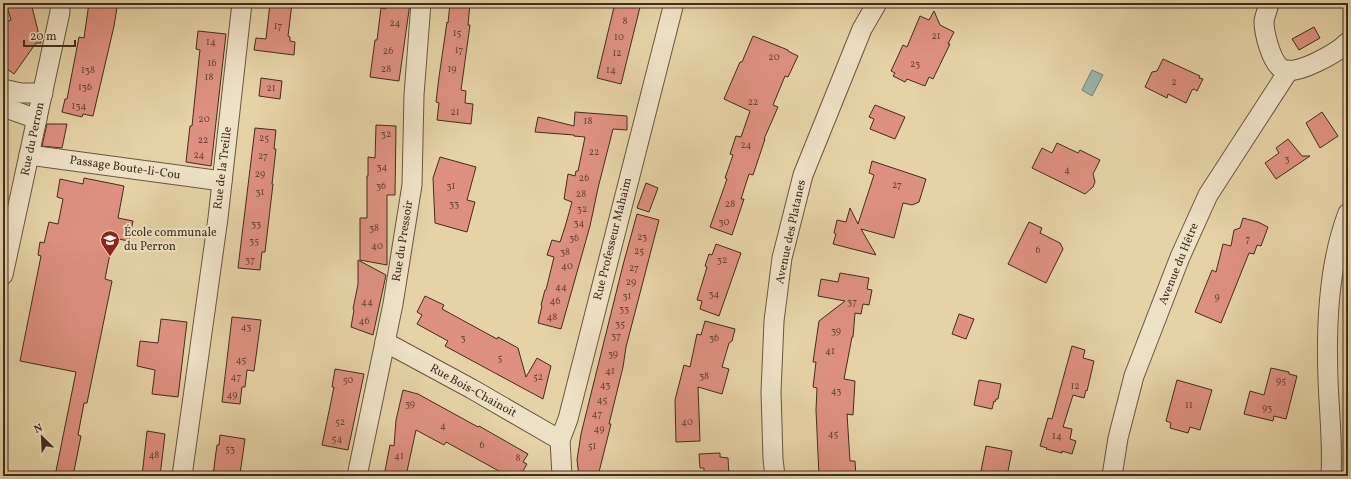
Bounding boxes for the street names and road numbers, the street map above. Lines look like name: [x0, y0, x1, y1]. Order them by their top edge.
street label: Rue du Perron: [17, 101, 49, 177]
street label: Rue de la Treille: [210, 125, 236, 210]
street label: Passage Boute-li-Cou: [68, 152, 182, 184]
street label: Rue Professeur Mahaim: [590, 176, 636, 302]
street label: Avenue des Platanes: [772, 178, 810, 286]
street label: Rue du Pressoir: [389, 199, 417, 283]
street label: Avenue du Hêtre: [1155, 220, 1203, 307]
street label: Rue Bois-Chainoit: [427, 361, 519, 421]

